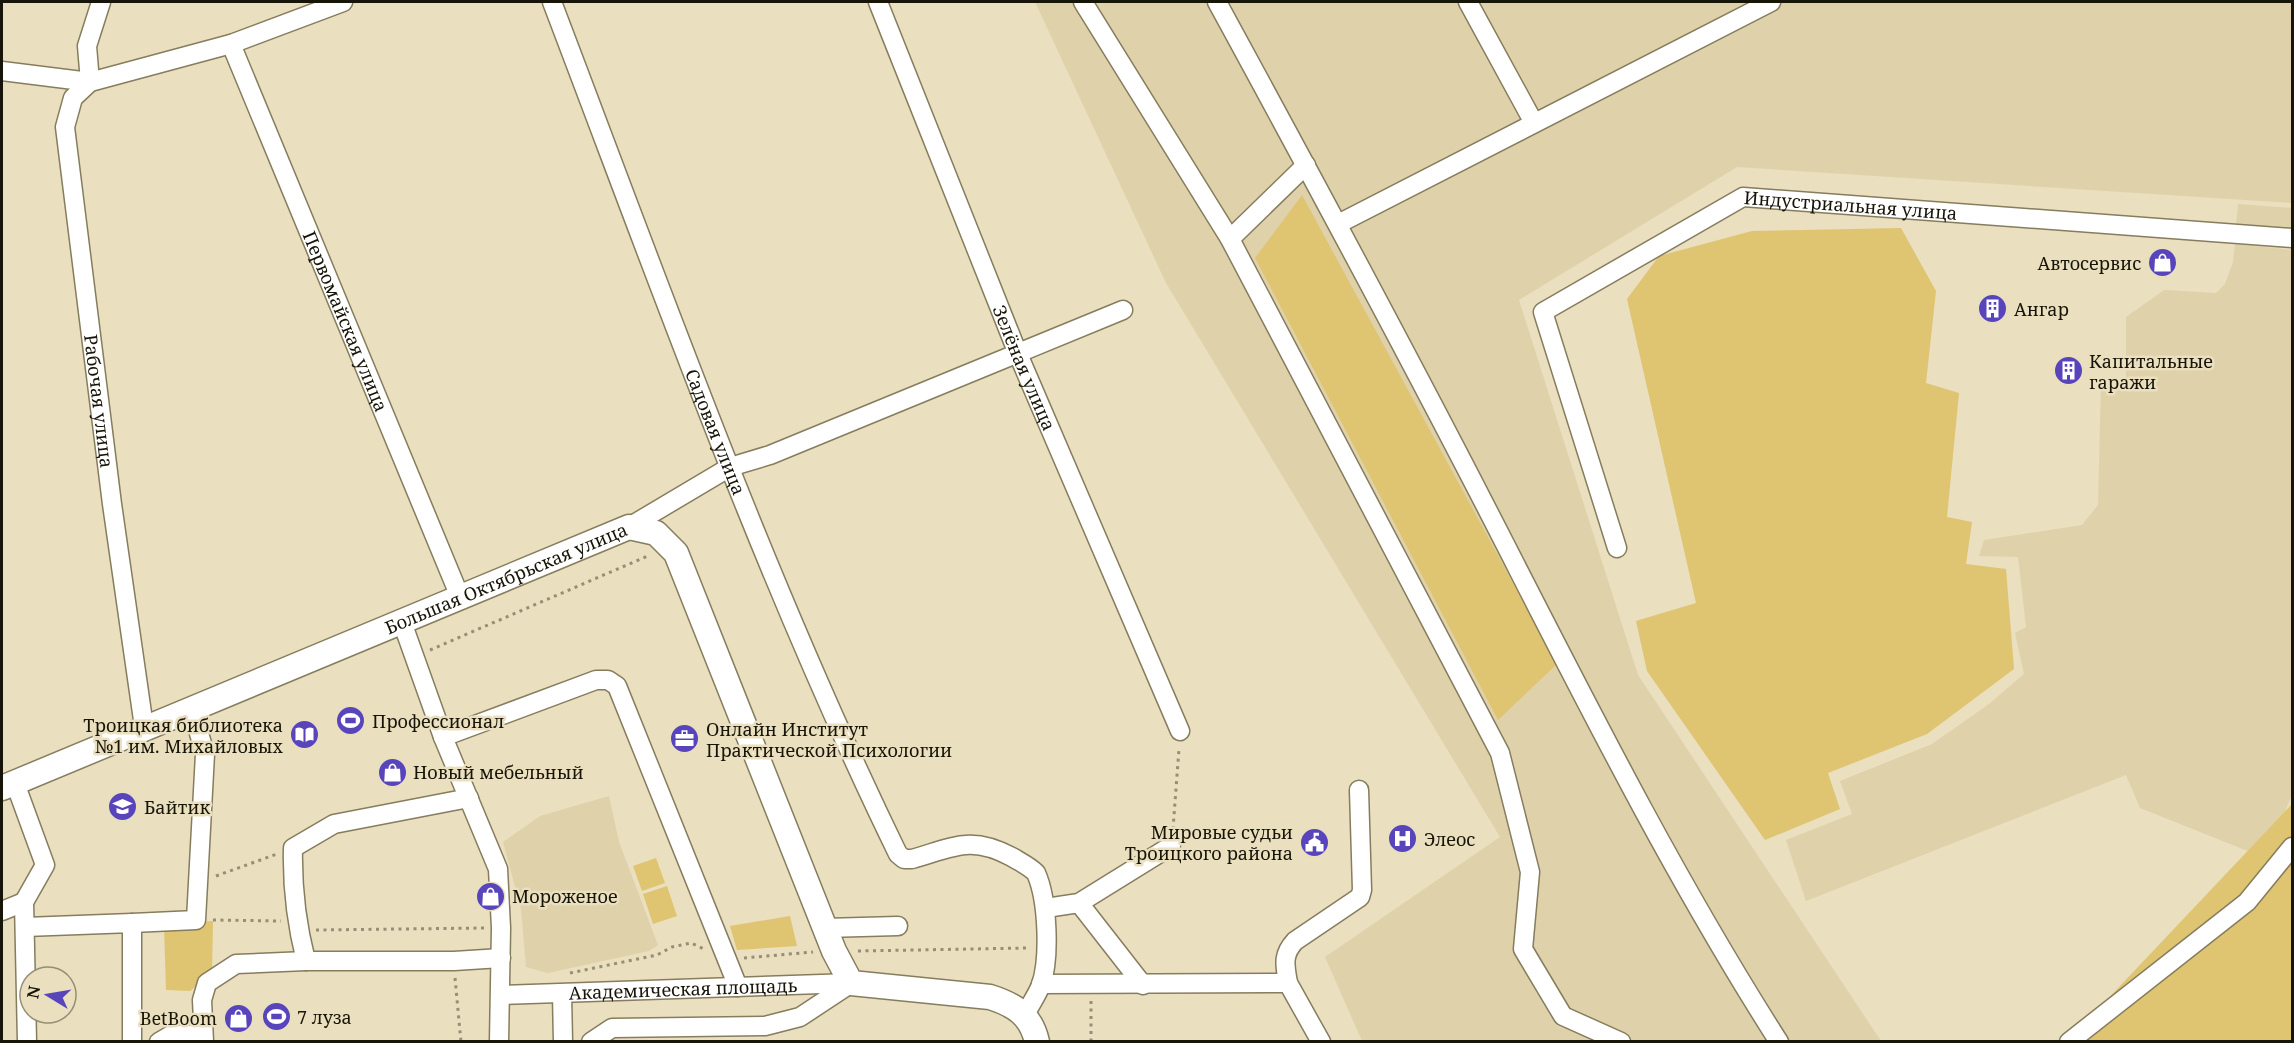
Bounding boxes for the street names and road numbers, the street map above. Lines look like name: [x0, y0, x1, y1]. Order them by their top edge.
street label: Индустриальная улица: [1743, 185, 1958, 225]
street label: Первомайская улица: [298, 227, 394, 415]
street label: Зелёная улица: [988, 301, 1061, 434]
street label: Рабочая улица: [79, 333, 119, 469]
street label: Садовая улица: [680, 365, 751, 499]
street label: Большая Октябрьская улица: [381, 517, 631, 639]
street label: Академическая площадь: [568, 973, 798, 1005]

